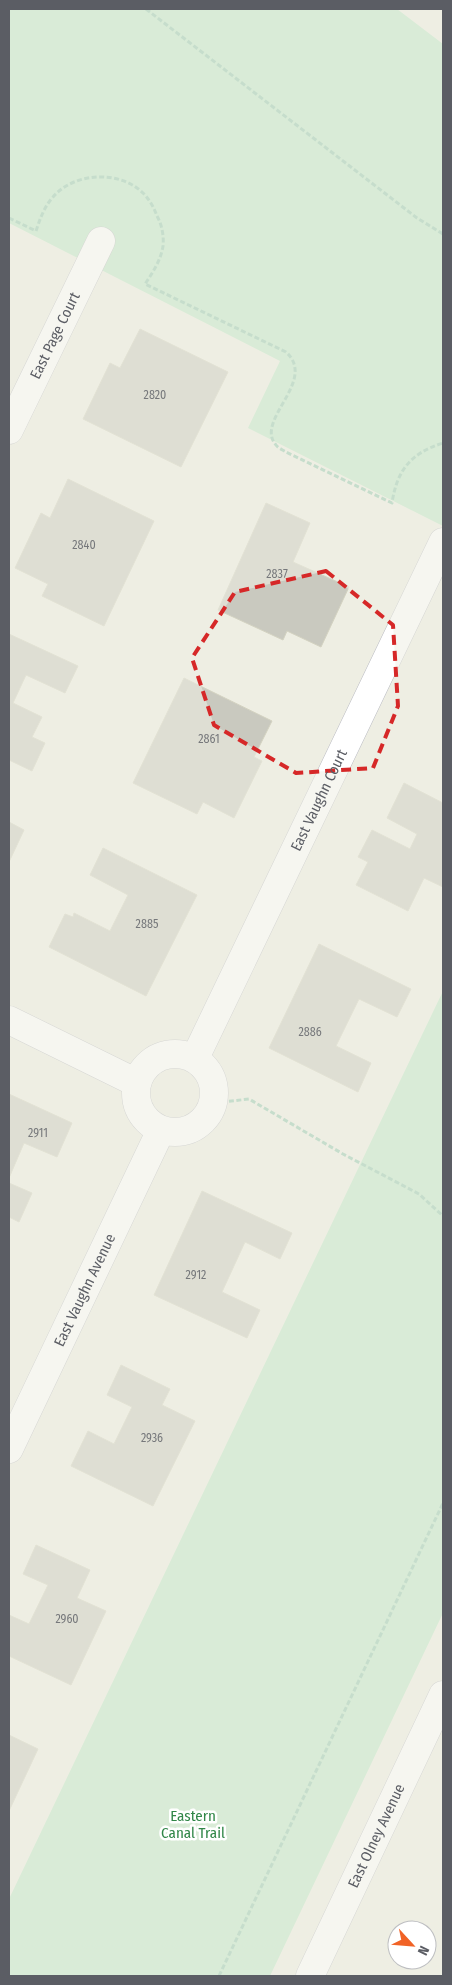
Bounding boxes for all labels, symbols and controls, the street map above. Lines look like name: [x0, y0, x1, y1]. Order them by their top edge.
street label: East Page Court: [26, 289, 84, 382]
house number: 2820: [144, 388, 166, 402]
house number: 2840: [72, 538, 96, 552]
house number: 2837: [266, 567, 288, 581]
house number: 2861: [198, 732, 220, 746]
street label: East Vaughn Court: [287, 746, 351, 854]
house number: 2885: [136, 917, 159, 931]
house number: 2886: [298, 1025, 322, 1039]
house number: 2911: [28, 1126, 48, 1140]
street label: East Vaughn Avenue: [50, 1231, 119, 1349]
house number: 2912: [186, 1268, 206, 1282]
house number: 2936: [141, 1431, 163, 1445]
house number: 2960: [55, 1612, 79, 1626]
street label: East Olney Avenue: [344, 1781, 409, 1891]
park label: Eastern Canal Trail: [161, 1807, 225, 1842]
north arrow: [387, 1920, 437, 1970]
text: N: [414, 1943, 433, 1958]

